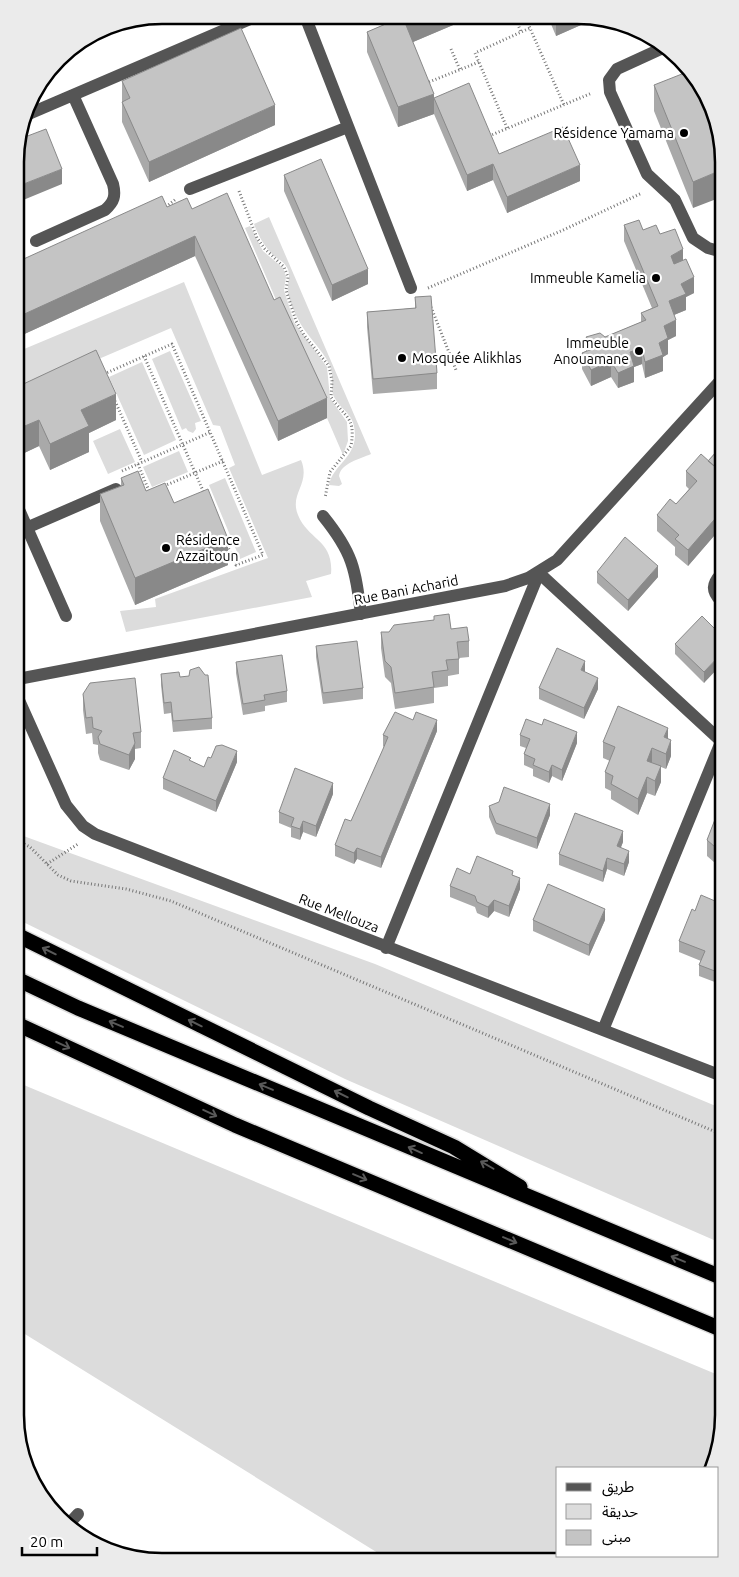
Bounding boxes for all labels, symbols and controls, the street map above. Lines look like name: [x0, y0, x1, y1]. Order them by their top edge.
place label: Résidence Yamama: [553, 125, 674, 141]
marker: Résidence Yamama: [678, 127, 690, 139]
place label: Immeuble Kamelia: [530, 270, 646, 286]
marker: Immeuble Kamelia: [650, 272, 662, 284]
place label: Immeuble Anouamane: [554, 335, 629, 367]
marker: Immeuble Anouamane: [633, 345, 645, 357]
place label: Mosquée Alikhlas: [412, 350, 521, 366]
marker: Mosquée Alikhlas: [396, 352, 408, 364]
place label: Résidence Azzaitoun: [176, 532, 240, 564]
marker: Résidence Azzaitoun: [160, 542, 172, 554]
street label: Rue Bani Acharid: [352, 572, 460, 608]
street label: Rue Mellouza: [297, 890, 381, 936]
one-way arrow: [42, 946, 57, 955]
one-way arrow: [187, 1018, 202, 1028]
one-way arrow: [109, 1019, 124, 1028]
one-way arrow: [55, 1041, 70, 1050]
one-way arrow: [259, 1081, 274, 1091]
one-way arrow: [334, 1089, 349, 1098]
one-way arrow: [203, 1109, 218, 1119]
one-way arrow: [408, 1145, 423, 1155]
one-way arrow: [480, 1160, 494, 1170]
one-way arrow: [352, 1173, 367, 1183]
one-way arrow: [502, 1236, 517, 1245]
one-way arrow: [671, 1254, 686, 1264]
legend: [556, 1467, 719, 1557]
text: طريق: [602, 1478, 634, 1497]
text: حديقة: [602, 1503, 638, 1520]
scale bar: [22, 1524, 98, 1556]
text: مبنى: [602, 1528, 631, 1546]
text: 20 m: [30, 1533, 63, 1550]

